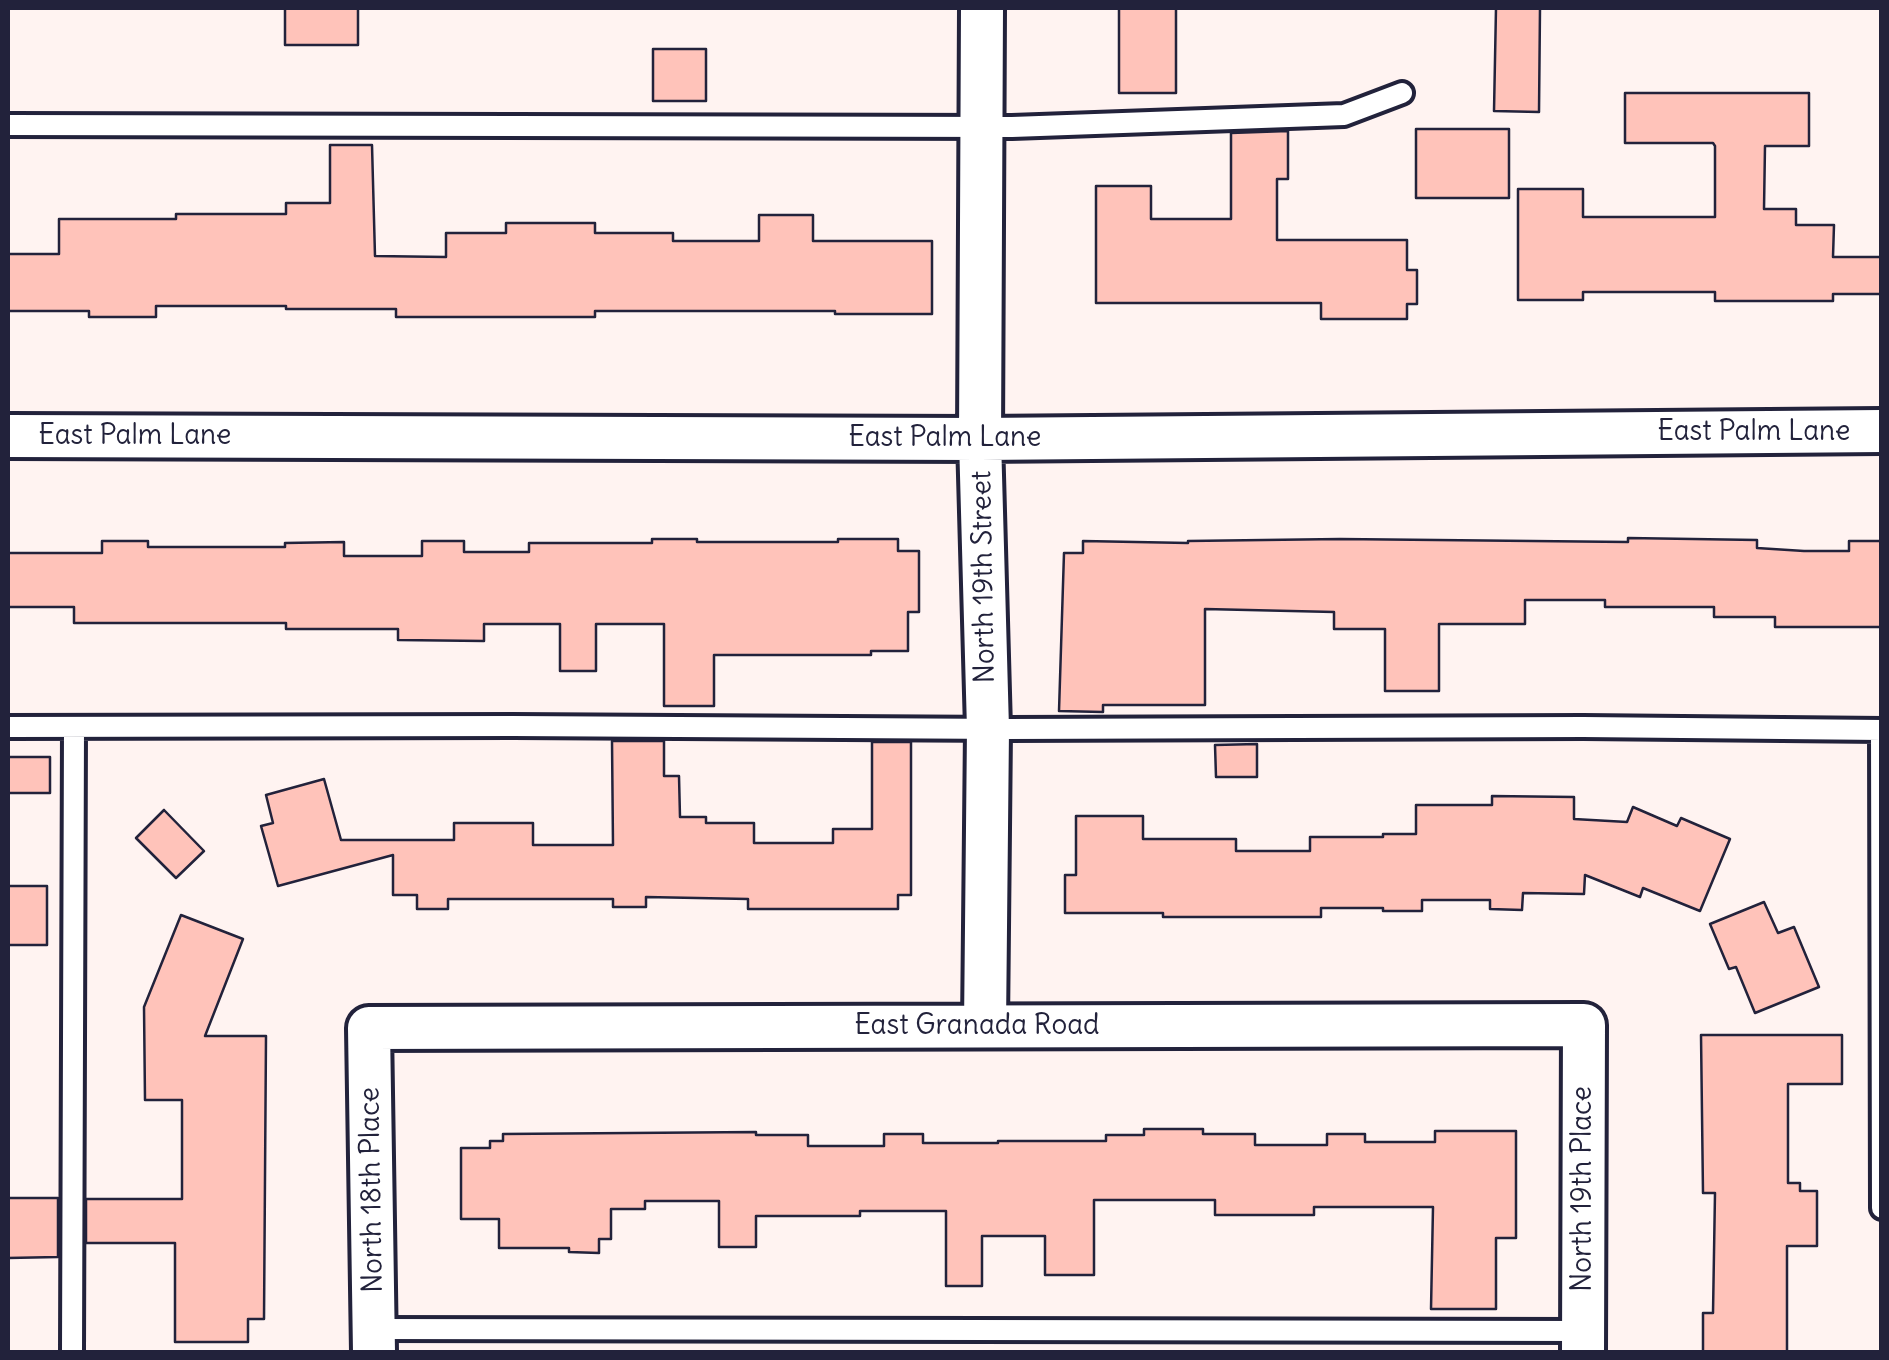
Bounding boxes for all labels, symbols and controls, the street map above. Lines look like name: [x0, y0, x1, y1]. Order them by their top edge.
street label: East Palm Lane: [1658, 415, 1850, 449]
street label: East Palm Lane: [39, 419, 231, 453]
street label: East Palm Lane: [849, 421, 1041, 455]
street label: North 19th Street: [965, 470, 1003, 684]
street label: East Granada Road: [854, 1009, 1100, 1043]
street label: North 19th Place: [1566, 1086, 1600, 1292]
street label: North 18th Place: [353, 1087, 391, 1293]

